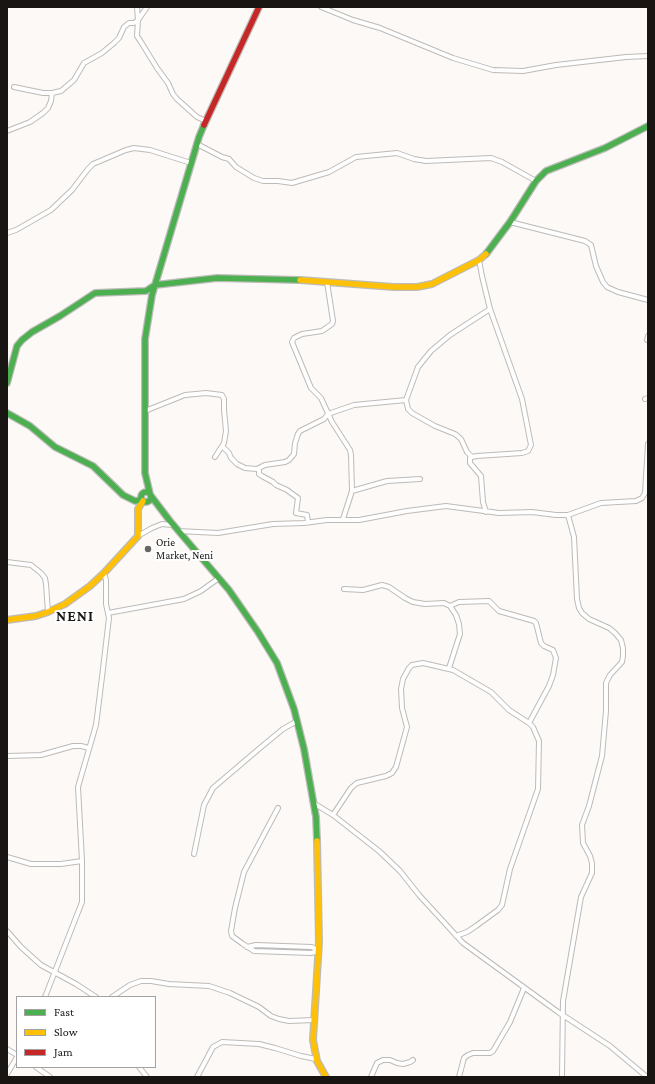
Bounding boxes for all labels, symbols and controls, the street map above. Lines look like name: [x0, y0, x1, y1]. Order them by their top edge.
place label: Orie Market, Neni: [156, 536, 213, 562]
marker: Orie Market, Neni: [143, 544, 153, 554]
district label: NENI: [56, 607, 94, 625]
legend: [16, 996, 156, 1068]
text: Fast: [54, 1005, 74, 1019]
text: Slow: [54, 1025, 78, 1039]
text: Jam: [54, 1045, 73, 1059]

